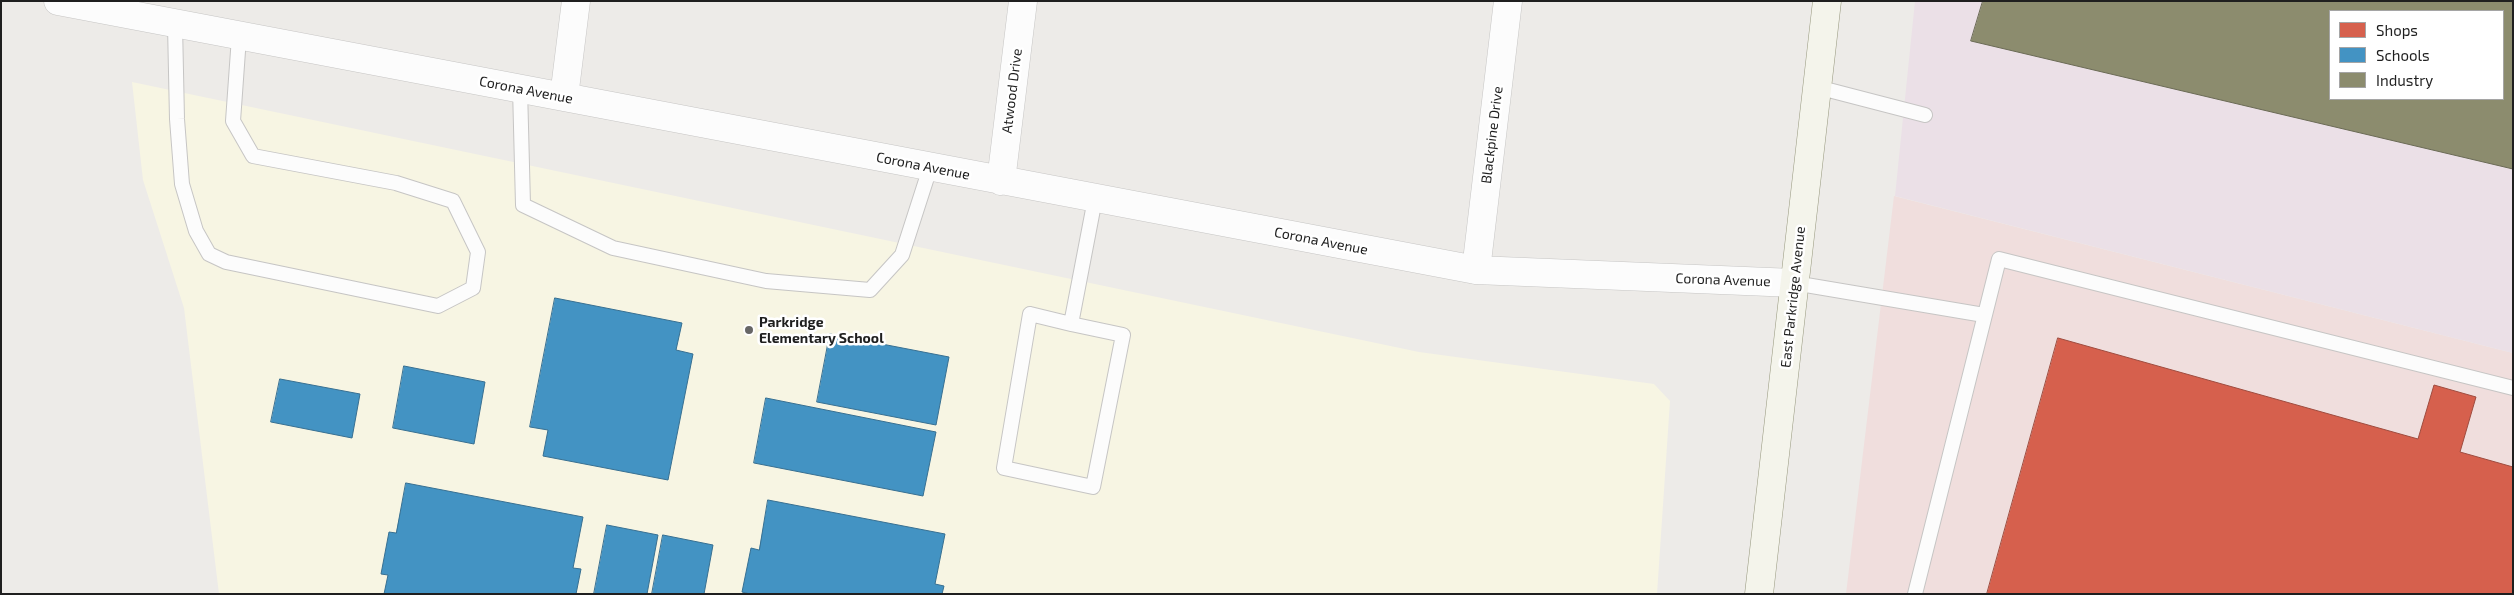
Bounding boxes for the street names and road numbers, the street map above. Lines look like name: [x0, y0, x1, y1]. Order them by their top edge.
street label: Atwood Drive: [998, 47, 1026, 135]
street label: Corona Avenue: [478, 73, 574, 107]
street label: Blackpine Drive: [1478, 85, 1506, 185]
street label: Corona Avenue: [875, 149, 971, 183]
street label: Corona Avenue: [1273, 224, 1369, 258]
street label: East Parkridge Avenue: [1777, 225, 1809, 369]
street label: Corona Avenue: [1675, 270, 1771, 290]

